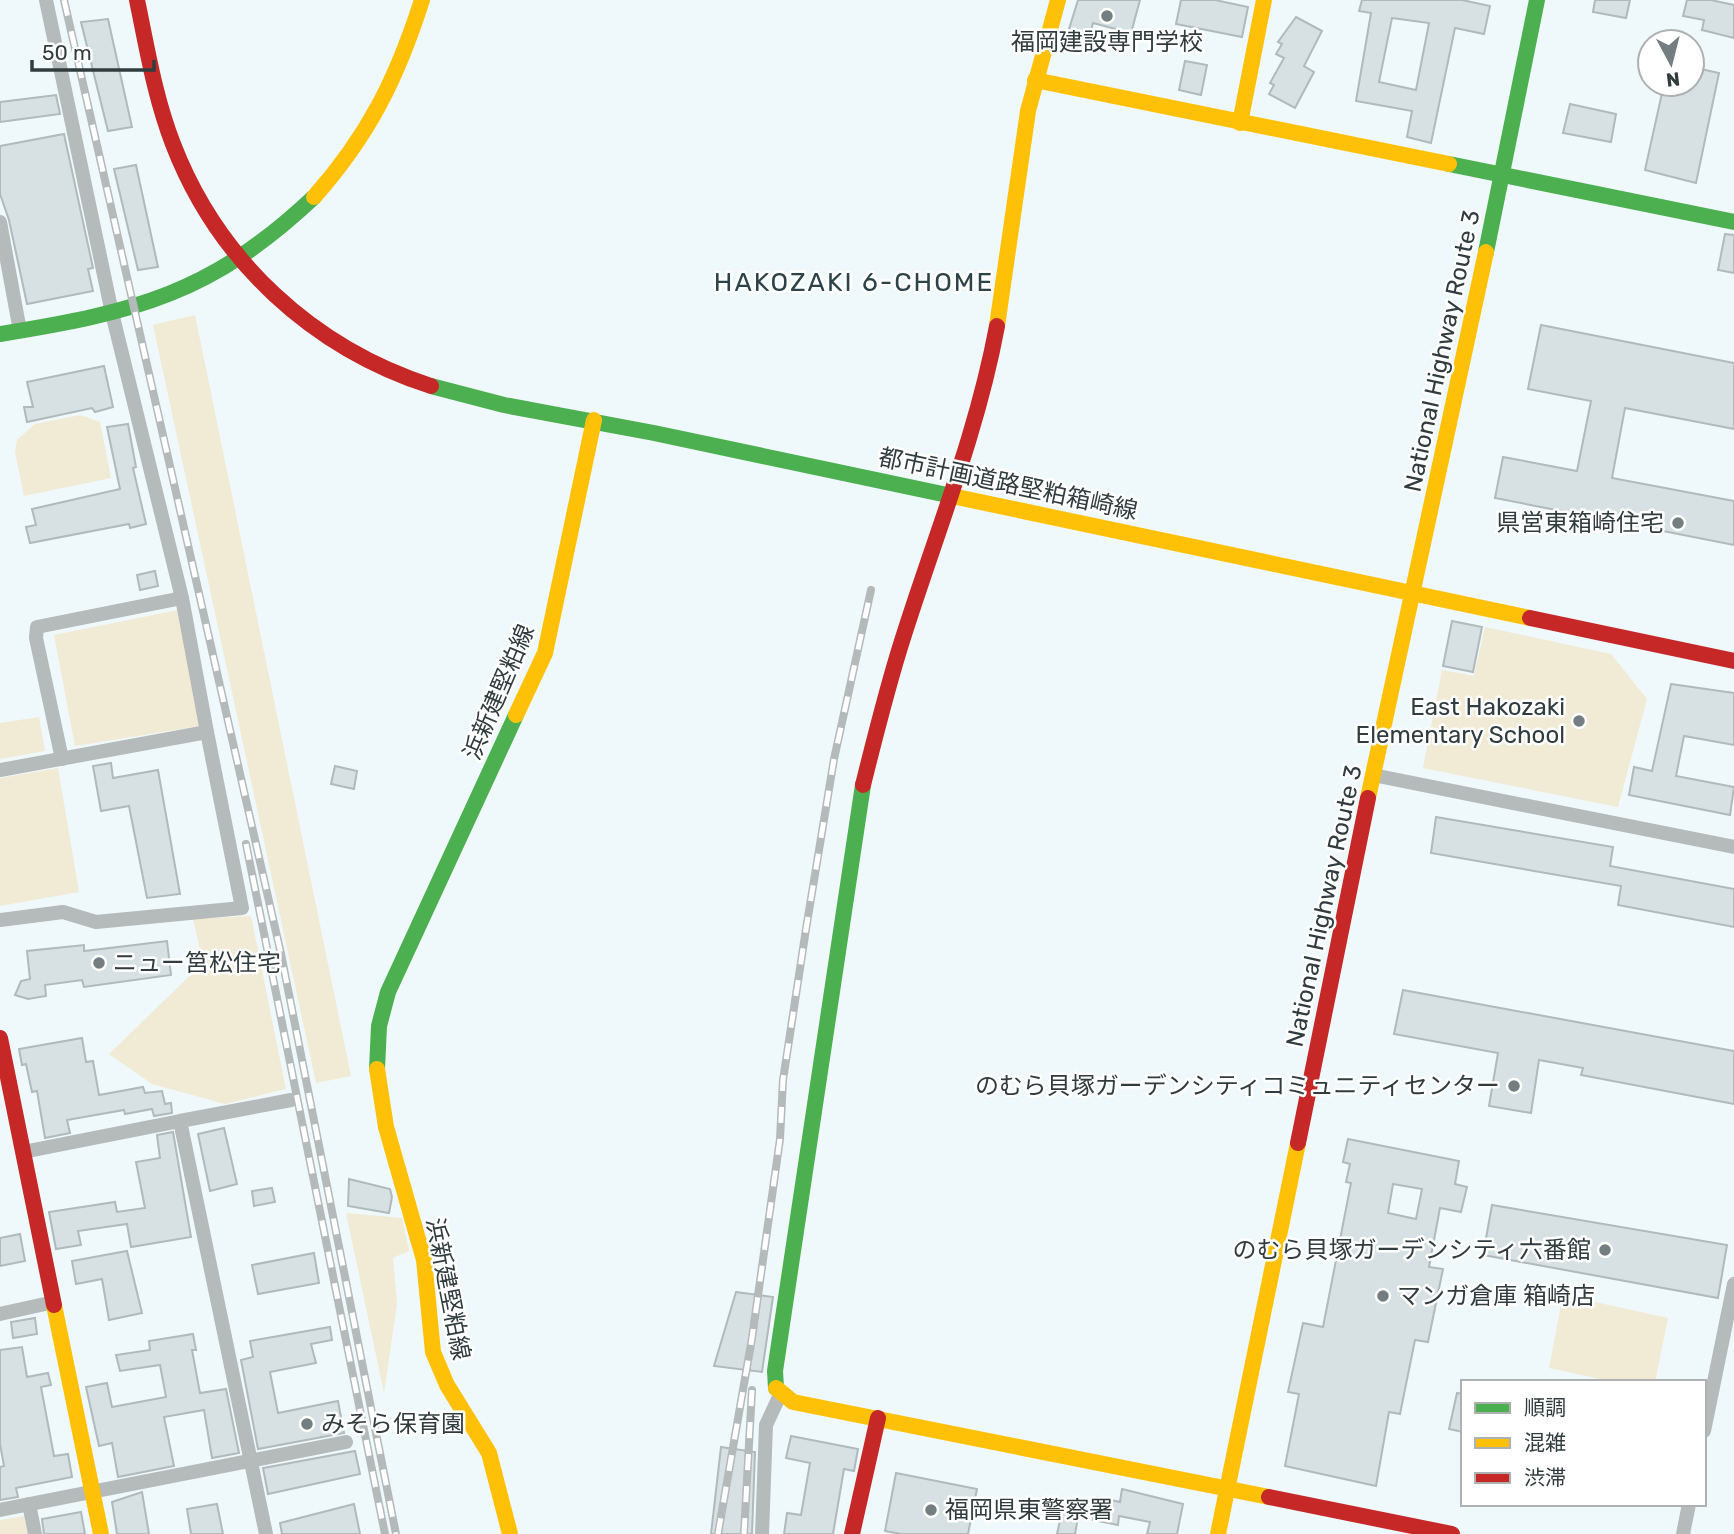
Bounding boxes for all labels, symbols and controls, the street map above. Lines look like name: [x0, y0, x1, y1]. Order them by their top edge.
marker: 福岡建設専門学校: [1099, 8, 1115, 24]
scale bar: [32, 28, 154, 72]
place label: 福岡建設専門学校: [1011, 28, 1203, 56]
north arrow: [1636, 28, 1706, 98]
text: 50 m: [42, 40, 92, 65]
text: N: [1665, 67, 1681, 92]
street label: National Highway Route 3: [1398, 208, 1486, 494]
district label: HAKOZAKI 6-CHOME: [714, 267, 994, 298]
street label: 都市計画道路堅粕箱崎線: [876, 443, 1140, 525]
place label: 県営東箱崎住宅: [1496, 509, 1664, 537]
marker: 県営東箱崎住宅: [1670, 515, 1686, 531]
street label: 浜新建堅粕線: [458, 620, 540, 764]
place label: East Hakozaki Elementary School: [1356, 693, 1565, 749]
marker: East Hakozaki Elementary School: [1571, 713, 1587, 729]
street label: National Highway Route 3: [1280, 763, 1368, 1049]
place label: ニュー筥松住宅: [113, 949, 281, 977]
marker: ニュー筥松住宅: [91, 955, 107, 971]
place label: のむら貝塚ガーデンシティコミュニティセンター: [975, 1072, 1500, 1100]
marker: のむら貝塚ガーデンシティコミュニティセンター: [1506, 1078, 1522, 1094]
street label: 浜新建堅粕線: [421, 1216, 475, 1362]
place label: のむら貝塚ガーデンシティ六番館: [1232, 1236, 1591, 1264]
marker: のむら貝塚ガーデンシティ六番館: [1597, 1242, 1613, 1258]
place label: マンガ倉庫 箱崎店: [1397, 1282, 1595, 1310]
marker: マンガ倉庫 箱崎店: [1375, 1288, 1391, 1304]
legend: [1461, 1380, 1706, 1506]
text: 順調: [1524, 1395, 1566, 1420]
place label: みそら保育園: [321, 1410, 465, 1438]
marker: みそら保育園: [299, 1416, 315, 1432]
text: 混雑: [1524, 1430, 1566, 1455]
text: 渋滞: [1524, 1465, 1566, 1490]
place label: 福岡県東警察署: [945, 1496, 1113, 1524]
marker: 福岡県東警察署: [923, 1502, 939, 1518]

